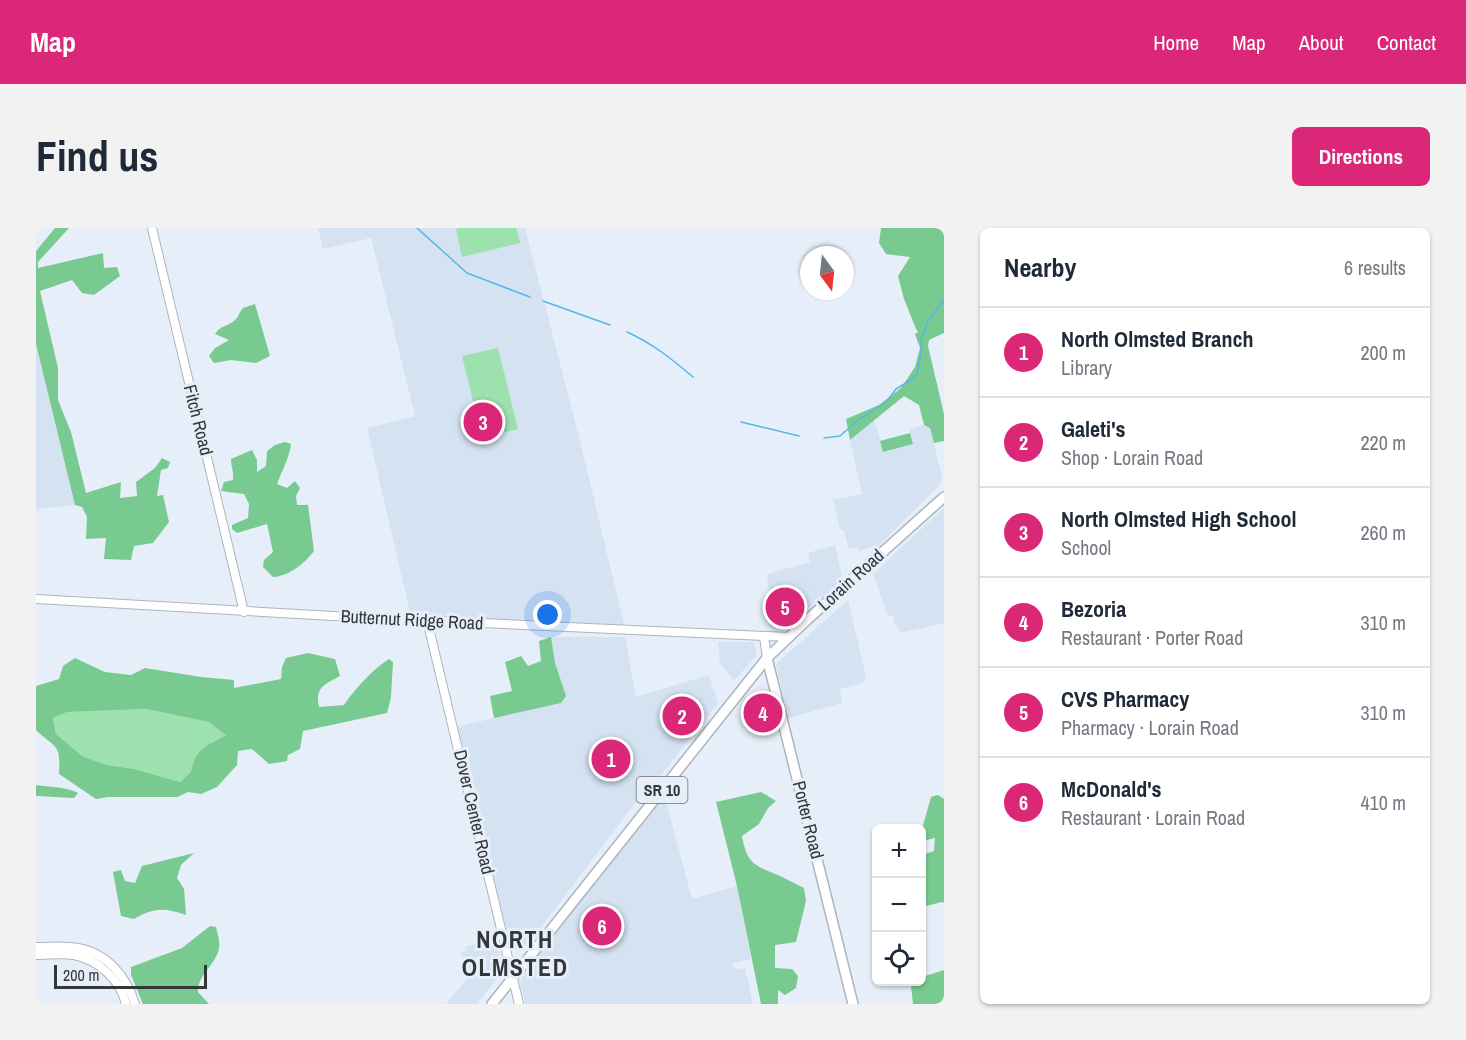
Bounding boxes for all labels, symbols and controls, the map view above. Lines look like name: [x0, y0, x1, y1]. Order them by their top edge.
text: Map: [30, 23, 76, 61]
text: Home: [1153, 28, 1199, 57]
text: Map: [1232, 28, 1266, 57]
text: About: [1299, 28, 1344, 57]
text: Contact: [1377, 28, 1436, 57]
button: Directions: [1292, 127, 1430, 186]
text: Find us: [36, 128, 158, 184]
north arrow: [800, 246, 854, 300]
text: Nearby: [1004, 250, 1076, 285]
text: 6 results: [1344, 254, 1406, 281]
text: North Olmsted Branch: [1061, 324, 1253, 354]
text: 1: [1019, 339, 1028, 366]
text: 200 m: [1360, 339, 1406, 366]
text: Library: [1061, 354, 1112, 381]
street label: Fitch Road: [178, 382, 219, 458]
pin: 3: [464, 400, 502, 444]
text: Galeti's: [1061, 414, 1125, 444]
text: 2: [1019, 429, 1028, 456]
text: 220 m: [1360, 429, 1406, 456]
text: Shop · Lorain Road: [1061, 444, 1203, 471]
text: North Olmsted High School: [1061, 504, 1297, 534]
text: 3: [1019, 519, 1028, 546]
text: 260 m: [1360, 519, 1406, 546]
text: School: [1061, 534, 1111, 561]
street label: Lorain Road: [812, 543, 889, 616]
pin: 5: [766, 584, 804, 629]
text: Bezoria: [1061, 594, 1126, 624]
your location: [533, 600, 562, 629]
street label: Butternut Ridge Road: [340, 603, 484, 636]
text: 4: [1019, 609, 1028, 636]
text: 310 m: [1360, 609, 1406, 636]
text: Restaurant · Porter Road: [1061, 624, 1243, 651]
text: CVS Pharmacy: [1061, 684, 1189, 714]
pin: 4: [744, 690, 782, 736]
pin: 2: [662, 694, 702, 738]
text: 5: [1019, 699, 1028, 726]
text: 310 m: [1360, 699, 1406, 726]
text: Pharmacy · Lorain Road: [1061, 714, 1239, 741]
pin: 1: [592, 736, 630, 782]
street label: Dover Center Road: [448, 747, 501, 877]
text: McDonald's: [1061, 774, 1162, 804]
road number: SR 10: [636, 777, 688, 803]
street label: Porter Road: [787, 778, 830, 862]
text: 6: [1019, 789, 1028, 816]
text: 410 m: [1360, 789, 1406, 816]
text: Restaurant · Lorain Road: [1061, 804, 1245, 831]
map controls: [872, 824, 926, 986]
button: +: [872, 824, 926, 878]
button: −: [872, 878, 926, 932]
pin: 6: [582, 904, 622, 948]
district label: NORTH OLMSTED: [462, 923, 568, 983]
button: locate: [872, 932, 926, 986]
scale bar: [54, 962, 207, 990]
text: 200 m: [63, 964, 99, 986]

